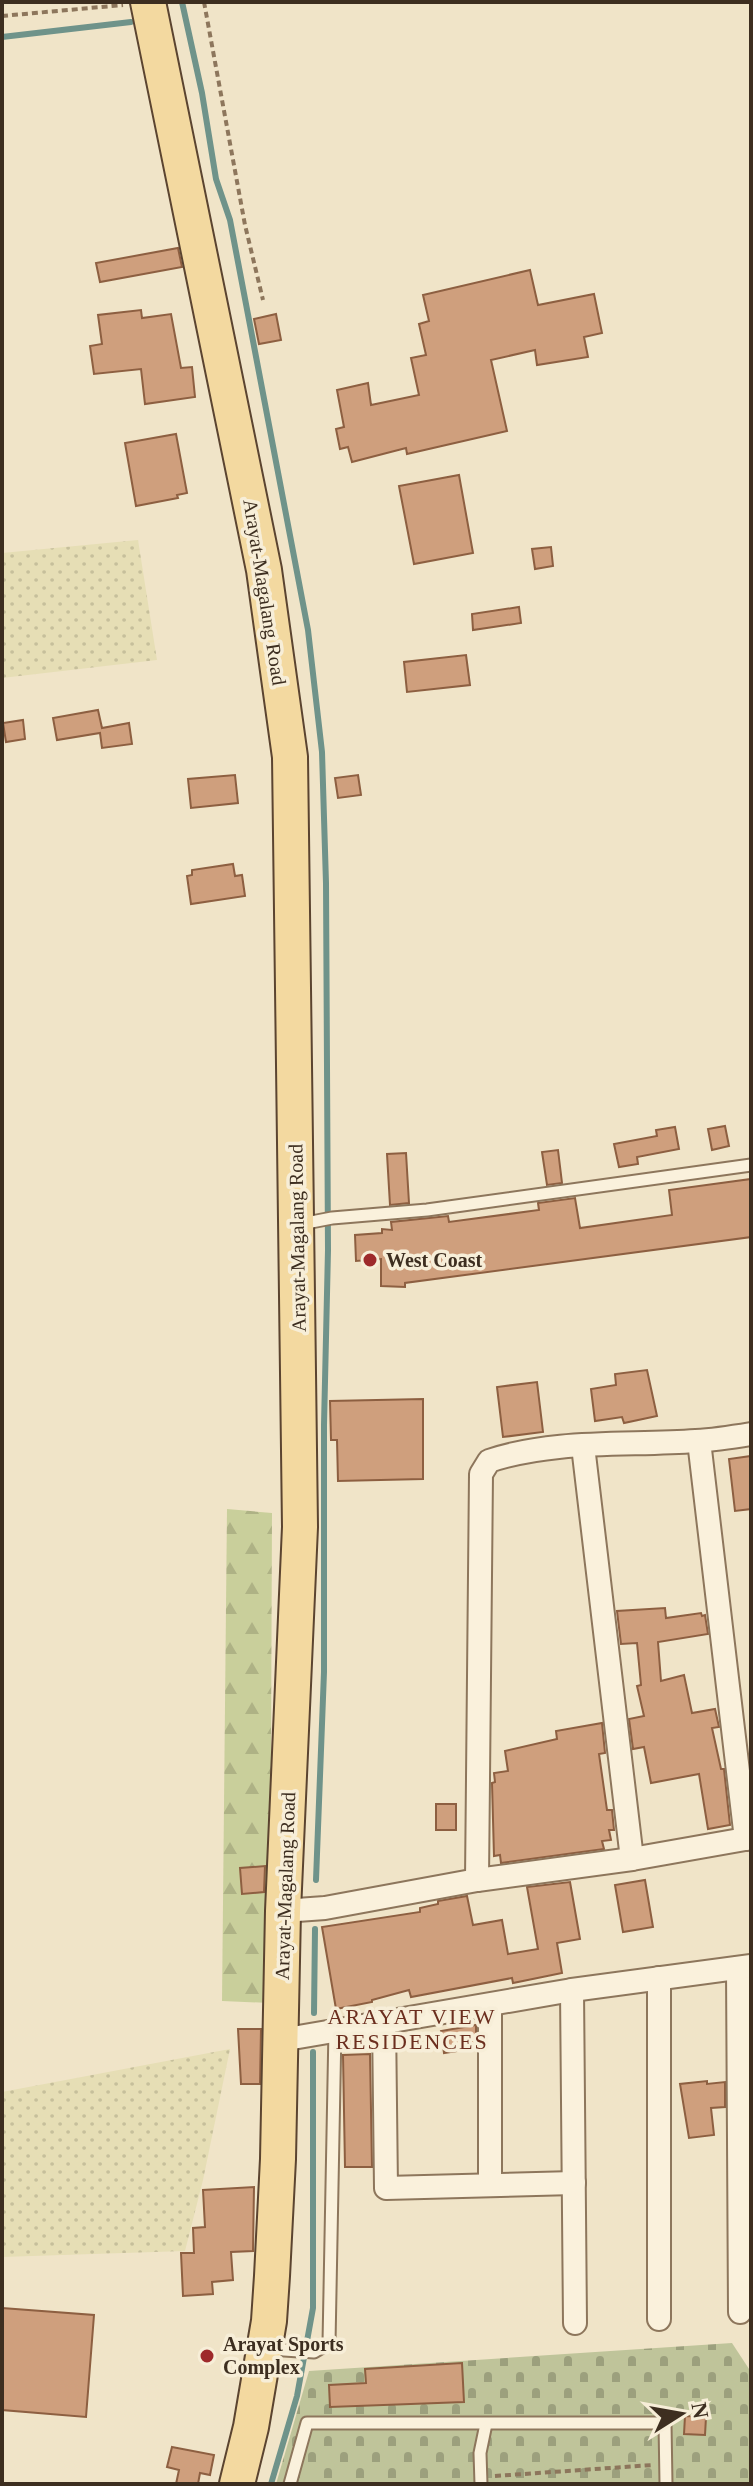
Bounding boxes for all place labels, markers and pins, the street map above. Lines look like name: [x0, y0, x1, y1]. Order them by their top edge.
place label: West Coast: [386, 1249, 482, 1271]
marker: West Coast: [361, 1251, 379, 1269]
place label: Arayat Sports Complex: [223, 2333, 344, 2379]
marker: Arayat Sports Complex: [198, 2347, 216, 2365]

